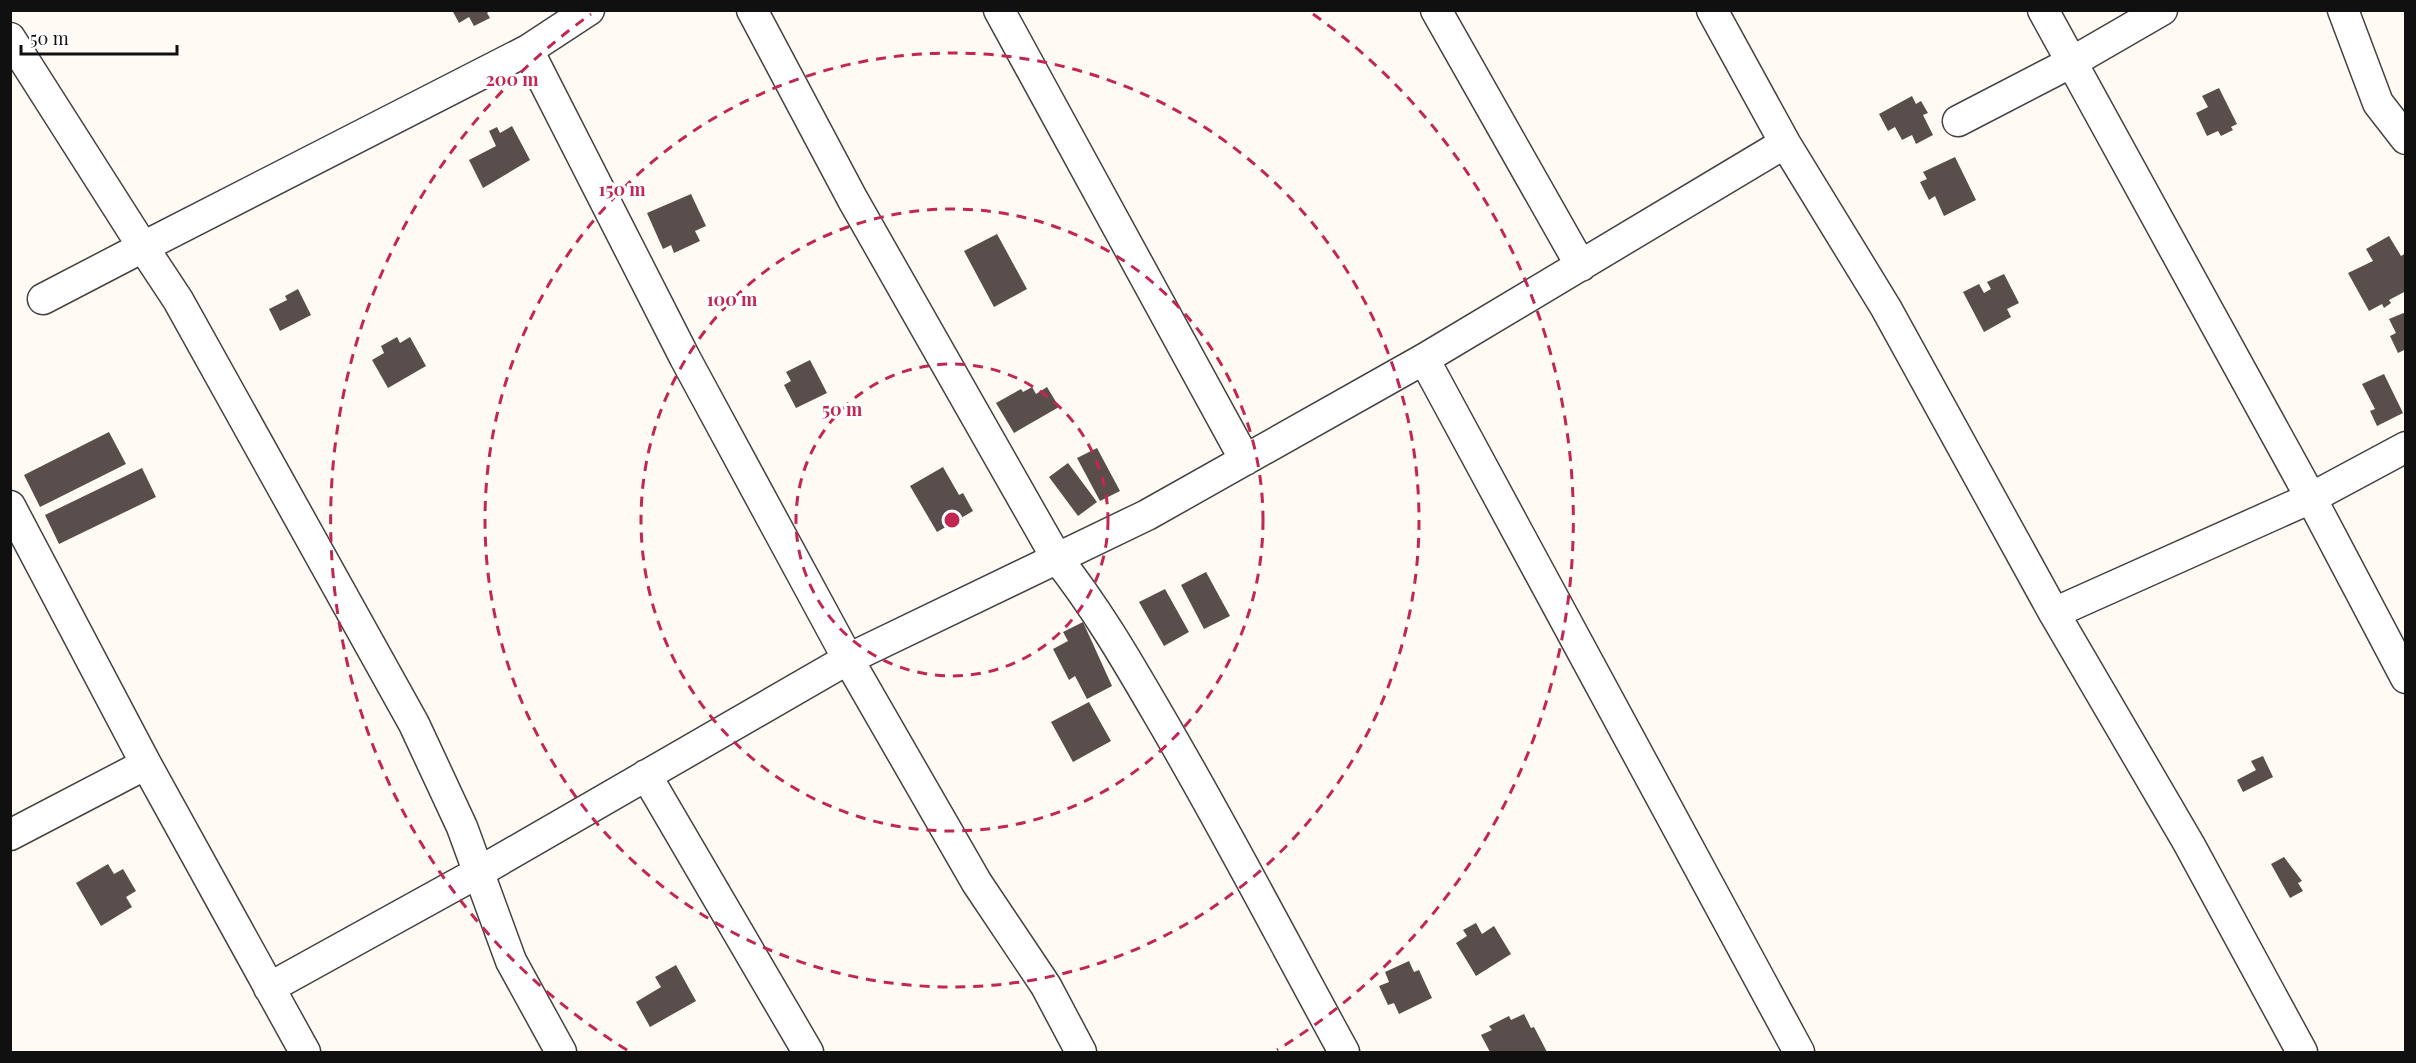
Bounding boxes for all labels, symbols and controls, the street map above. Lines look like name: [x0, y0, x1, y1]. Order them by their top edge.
scale bar: [21, 18, 177, 56]
text: 50 m: [30, 26, 69, 50]
text: 200 m: [485, 67, 539, 91]
text: 150 m: [598, 177, 646, 201]
text: 100 m: [707, 287, 758, 311]
text: 50 m: [822, 397, 863, 421]
centre of rings: [942, 510, 962, 530]

